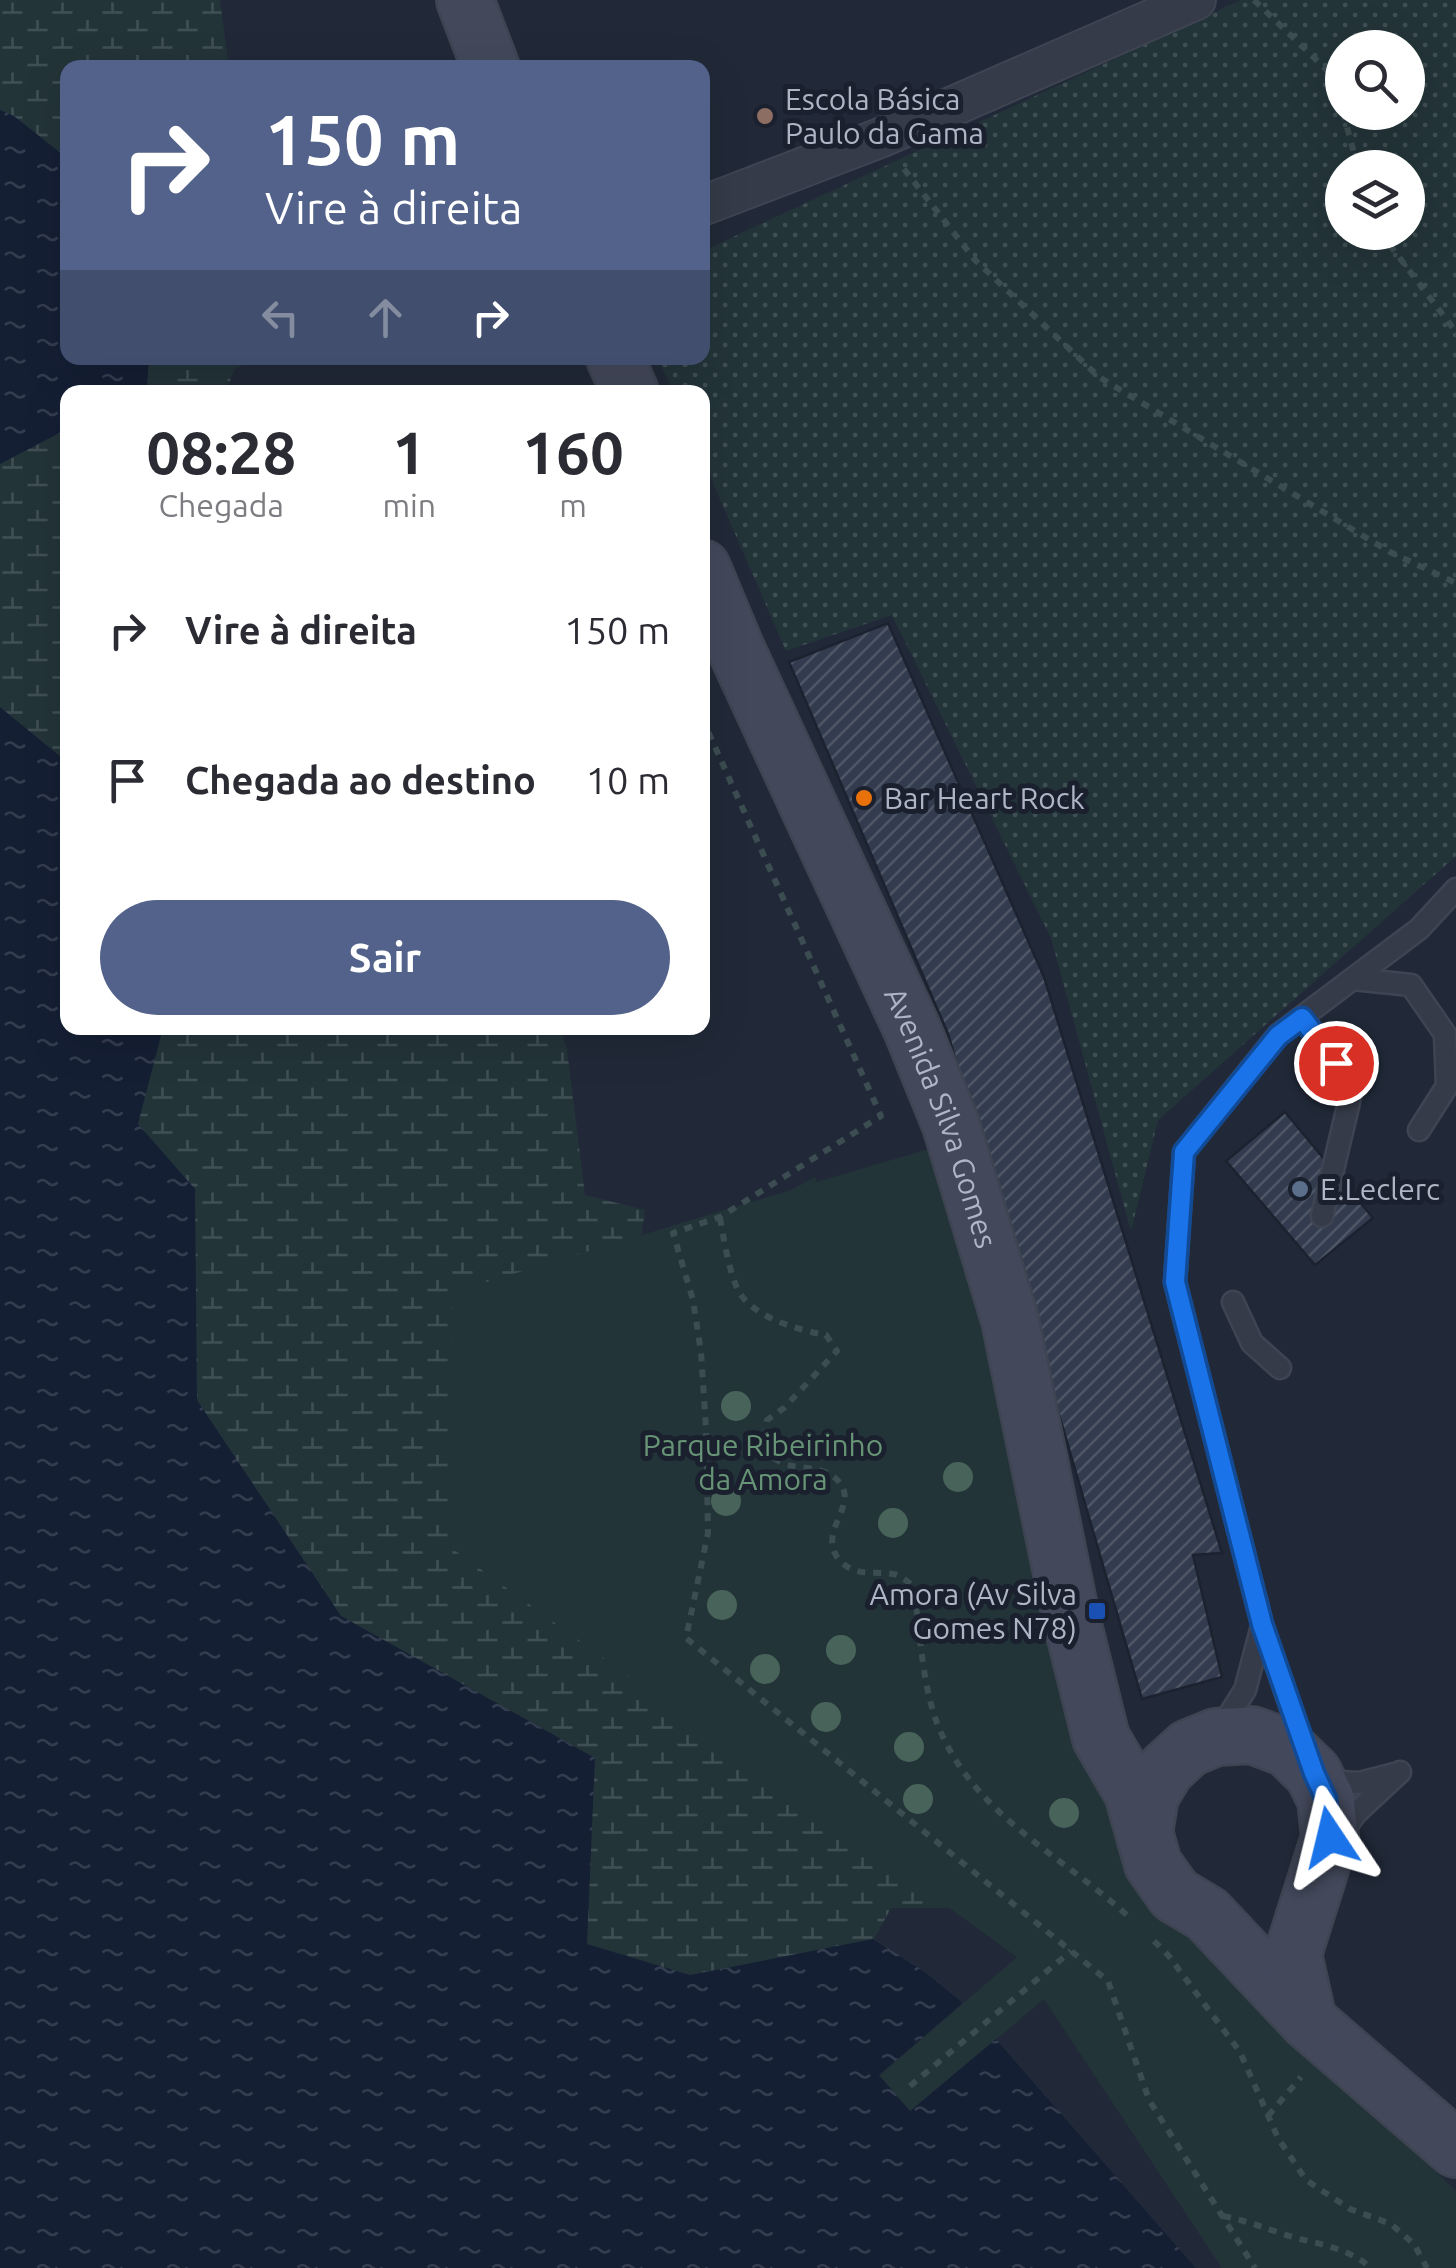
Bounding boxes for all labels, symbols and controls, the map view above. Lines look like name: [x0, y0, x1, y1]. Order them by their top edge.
map controls: [1325, 30, 1425, 250]
button: search: [1325, 30, 1425, 130]
place label: Escola Básica Paulo da Gama: [785, 82, 984, 150]
icon: right: [100, 100, 230, 230]
text: 150 m: [265, 100, 460, 178]
marker: Escola Básica Paulo da Gama: [754, 105, 776, 127]
button: layers: [1325, 150, 1425, 250]
text: Vire à direita: [265, 182, 522, 233]
icon: left: [253, 290, 308, 345]
icon: ahead: [358, 290, 413, 345]
icon: right: [463, 290, 518, 345]
text: 08:28: [146, 418, 296, 485]
text: 1: [392, 418, 426, 485]
text: 160: [522, 418, 624, 485]
text: Chegada: [158, 487, 284, 523]
text: min: [382, 487, 436, 523]
text: m: [559, 487, 587, 523]
icon: right: [100, 603, 155, 658]
text: Vire à direita: [185, 609, 417, 651]
text: 150 m: [564, 609, 670, 651]
icon: arrive: [100, 753, 155, 808]
text: Chegada ao destino: [185, 759, 536, 801]
text: 10 m: [586, 759, 670, 801]
place label: Bar Heart Rock: [884, 781, 1085, 815]
marker: Bar Heart Rock: [853, 787, 875, 809]
button: Sair: [100, 900, 670, 1015]
street label: Avenida Silva Gomes: [878, 982, 1004, 1252]
pin: [1294, 1021, 1379, 1106]
icon: arrive: [1309, 1036, 1364, 1091]
place label: E.Leclerc: [1320, 1172, 1440, 1206]
marker: E.Leclerc: [1289, 1178, 1311, 1200]
park label: Parque Ribeirinho da Amora: [643, 1428, 883, 1496]
place label: Amora (Av Silva Gomes N78): [869, 1577, 1077, 1645]
marker: Amora (Av Silva Gomes N78): [1086, 1600, 1108, 1622]
position arrow: [1278, 1785, 1382, 1889]

